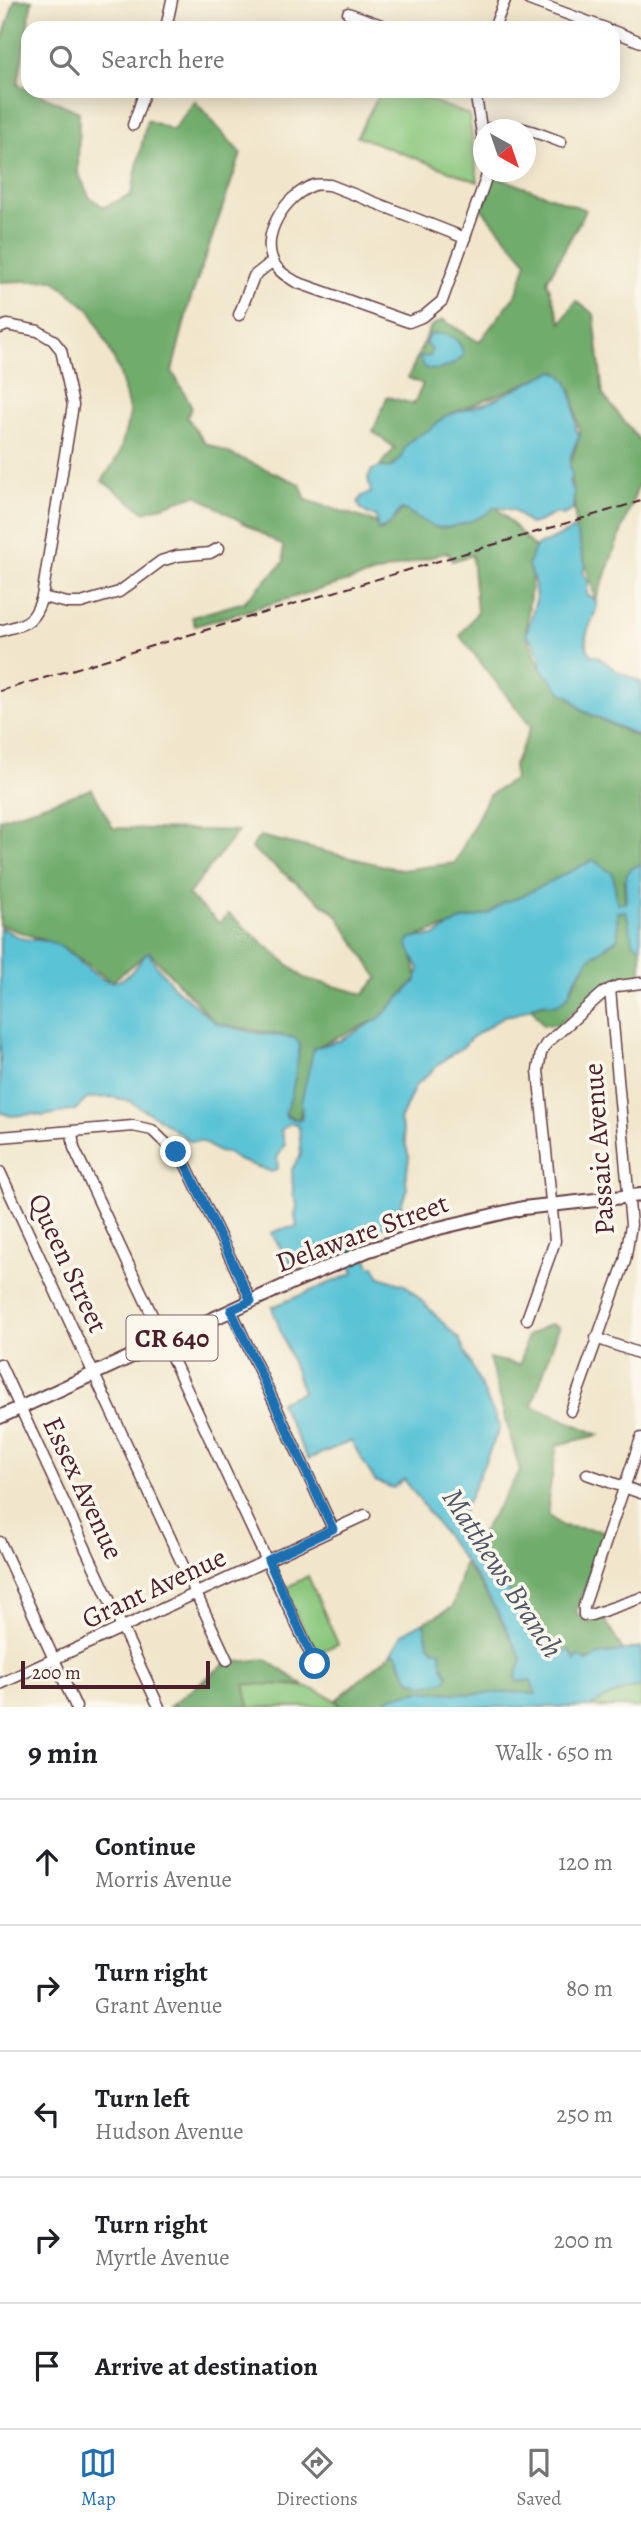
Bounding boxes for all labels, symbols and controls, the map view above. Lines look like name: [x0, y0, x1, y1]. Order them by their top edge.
search box: [21, 21, 620, 98]
icon: search: [45, 41, 83, 79]
text: Search here: [101, 42, 225, 77]
north arrow: [473, 119, 536, 182]
street label: Passaic Avenue: [574, 1062, 624, 1236]
route end: [160, 1136, 191, 1167]
street label: Delaware Street: [270, 1184, 454, 1282]
street label: Queen Street: [19, 1187, 117, 1339]
road number: CR 640: [127, 1316, 218, 1360]
street label: Essex Avenue: [33, 1411, 133, 1565]
water label: Matthews Branch: [433, 1480, 573, 1666]
street label: Grant Avenue: [76, 1538, 232, 1638]
route start: [299, 1648, 330, 1679]
scale bar: [21, 1658, 210, 1690]
text: 200 m: [32, 1660, 81, 1686]
text: 9 min: [28, 1733, 98, 1773]
text: Walk · 650 m: [496, 1737, 613, 1768]
text: Continue: [95, 1829, 196, 1864]
icon: ahead: [28, 1843, 66, 1881]
text: 120 m: [558, 1847, 613, 1878]
text: Morris Avenue: [95, 1864, 232, 1895]
text: Turn right: [95, 1955, 208, 1990]
icon: right: [28, 1969, 66, 2007]
text: 80 m: [566, 1973, 613, 2004]
text: Grant Avenue: [95, 1990, 222, 2021]
text: Turn left: [95, 2081, 190, 2116]
icon: left: [28, 2095, 66, 2133]
text: 250 m: [556, 2099, 613, 2130]
text: Hudson Avenue: [95, 2116, 244, 2147]
text: Turn right: [95, 2207, 208, 2242]
icon: right: [28, 2221, 66, 2259]
text: 200 m: [554, 2225, 613, 2256]
text: Myrtle Avenue: [95, 2242, 230, 2273]
icon: arrive: [28, 2347, 66, 2385]
text: Arrive at destination: [95, 2349, 318, 2384]
tab: Map: [79, 2444, 117, 2512]
tab: Directions: [276, 2444, 358, 2512]
tab: Saved: [517, 2444, 562, 2512]

